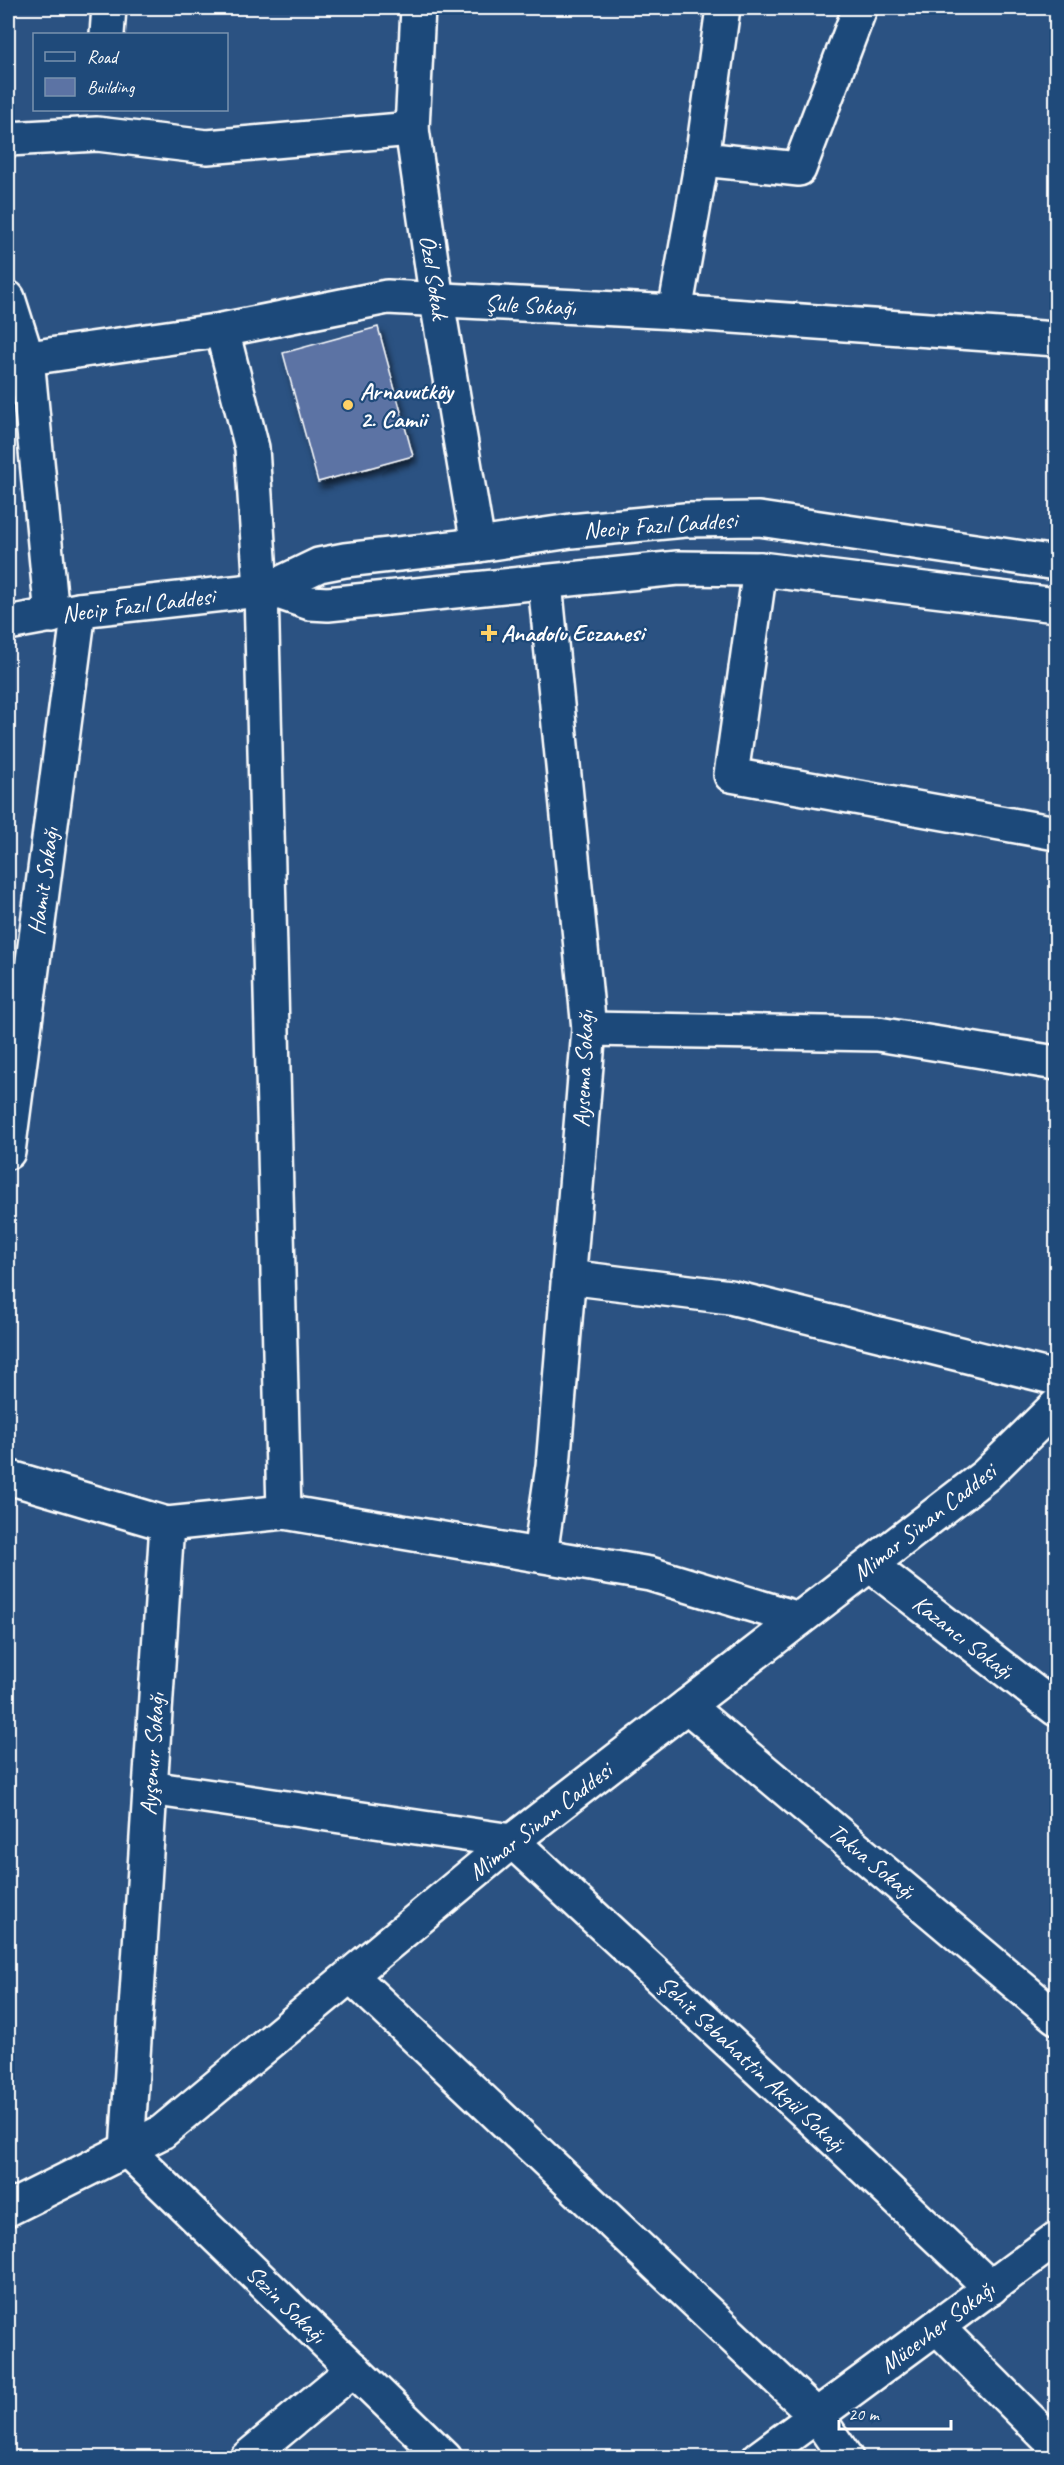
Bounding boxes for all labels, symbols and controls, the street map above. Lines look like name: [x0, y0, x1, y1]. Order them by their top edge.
legend: [33, 33, 228, 111]
text: Road: [87, 46, 120, 68]
text: Building: [87, 76, 136, 98]
street label: Özel Sokak: [413, 233, 456, 323]
street label: Şule Sokağı: [484, 288, 578, 322]
place label: Arnavutköy 2. Camii: [360, 376, 456, 434]
marker: Arnavutköy 2. Camii: [341, 398, 355, 412]
street label: Necip Fazıl Caddesi: [582, 504, 741, 545]
street label: Necip Fazıl Caddesi: [60, 580, 220, 629]
place label: Anadolu Eczanesi: [501, 618, 647, 648]
marker: Anadolu Eczanesi: [482, 626, 496, 640]
street label: Hamit Sokağı: [21, 824, 66, 937]
street label: Aysema Sokağı: [566, 1008, 600, 1128]
street label: Mimar Sinan Caddesi: [846, 1455, 1004, 1587]
street label: Kazancı Sokağı: [906, 1588, 1021, 1687]
street label: Ayşenur Sokağı: [133, 1690, 171, 1816]
street label: Mimar Sinan Caddesi: [462, 1754, 620, 1886]
street label: Takva Sokağı: [823, 1816, 923, 1907]
street label: Şehit Sebahattin Akgül Sokağı: [652, 1969, 853, 2160]
street label: Sezin Sokağı: [240, 2258, 333, 2351]
street label: Mücevher Sokağı: [874, 2273, 1002, 2380]
scale bar: [839, 2393, 952, 2431]
text: 20 m: [848, 2403, 881, 2425]

